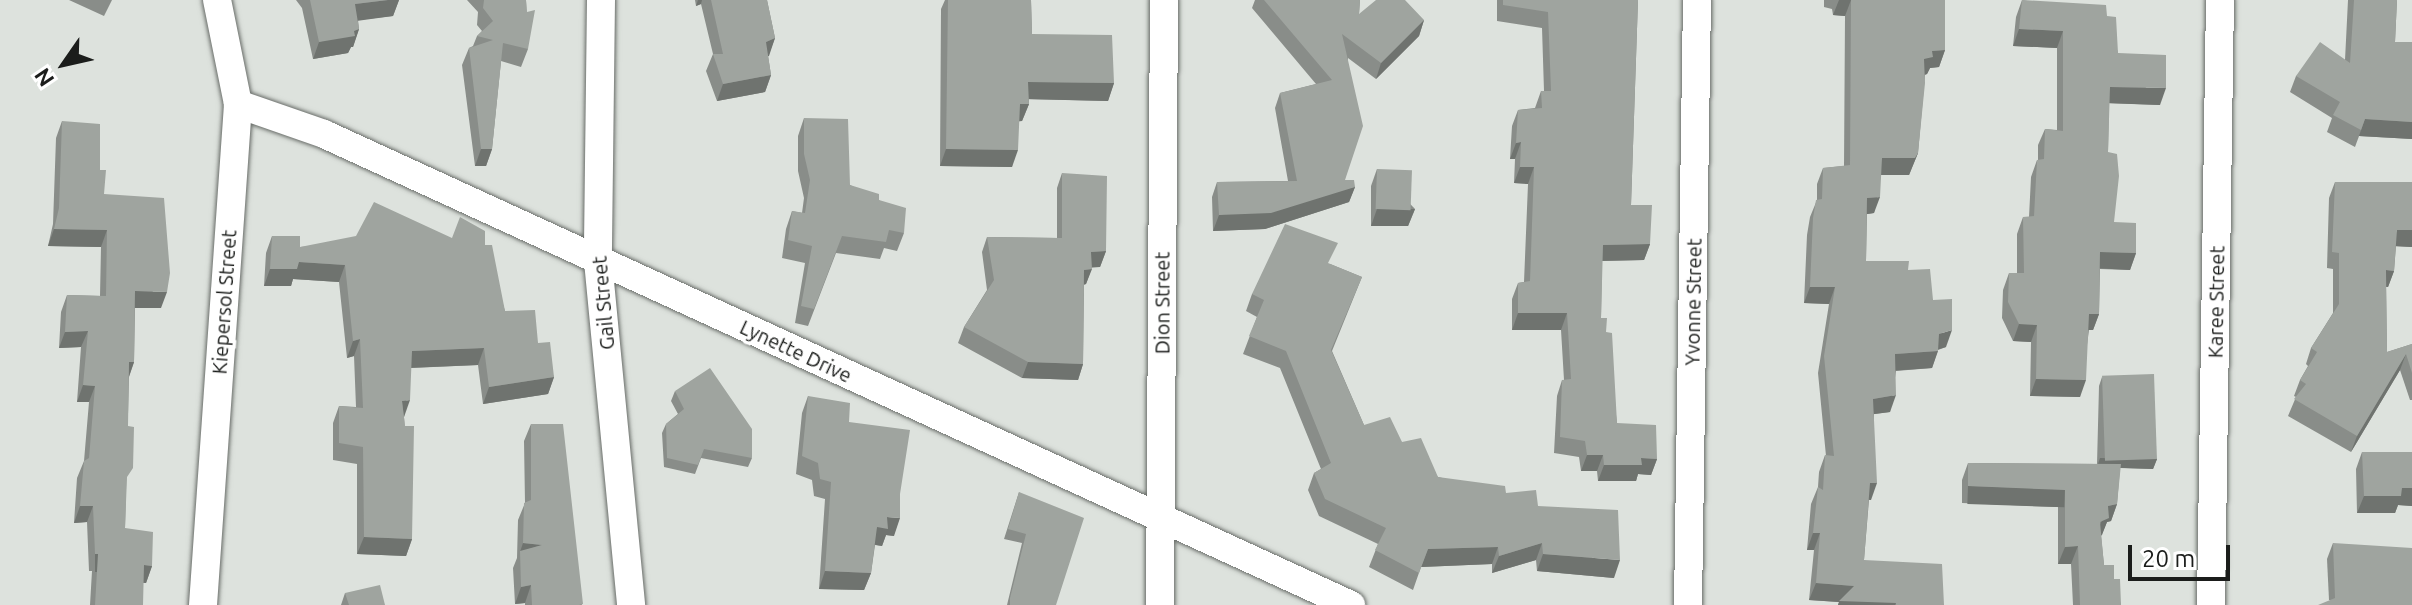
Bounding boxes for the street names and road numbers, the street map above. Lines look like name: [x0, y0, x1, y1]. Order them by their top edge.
street label: Kiepersol Street: [207, 229, 241, 375]
street label: Yvonne Street: [1680, 238, 1706, 366]
street label: Karee Street: [2203, 246, 2229, 358]
street label: Dion Street: [1150, 252, 1174, 354]
street label: Gail Street: [587, 255, 619, 351]
street label: Lynette Drive: [736, 315, 856, 387]

